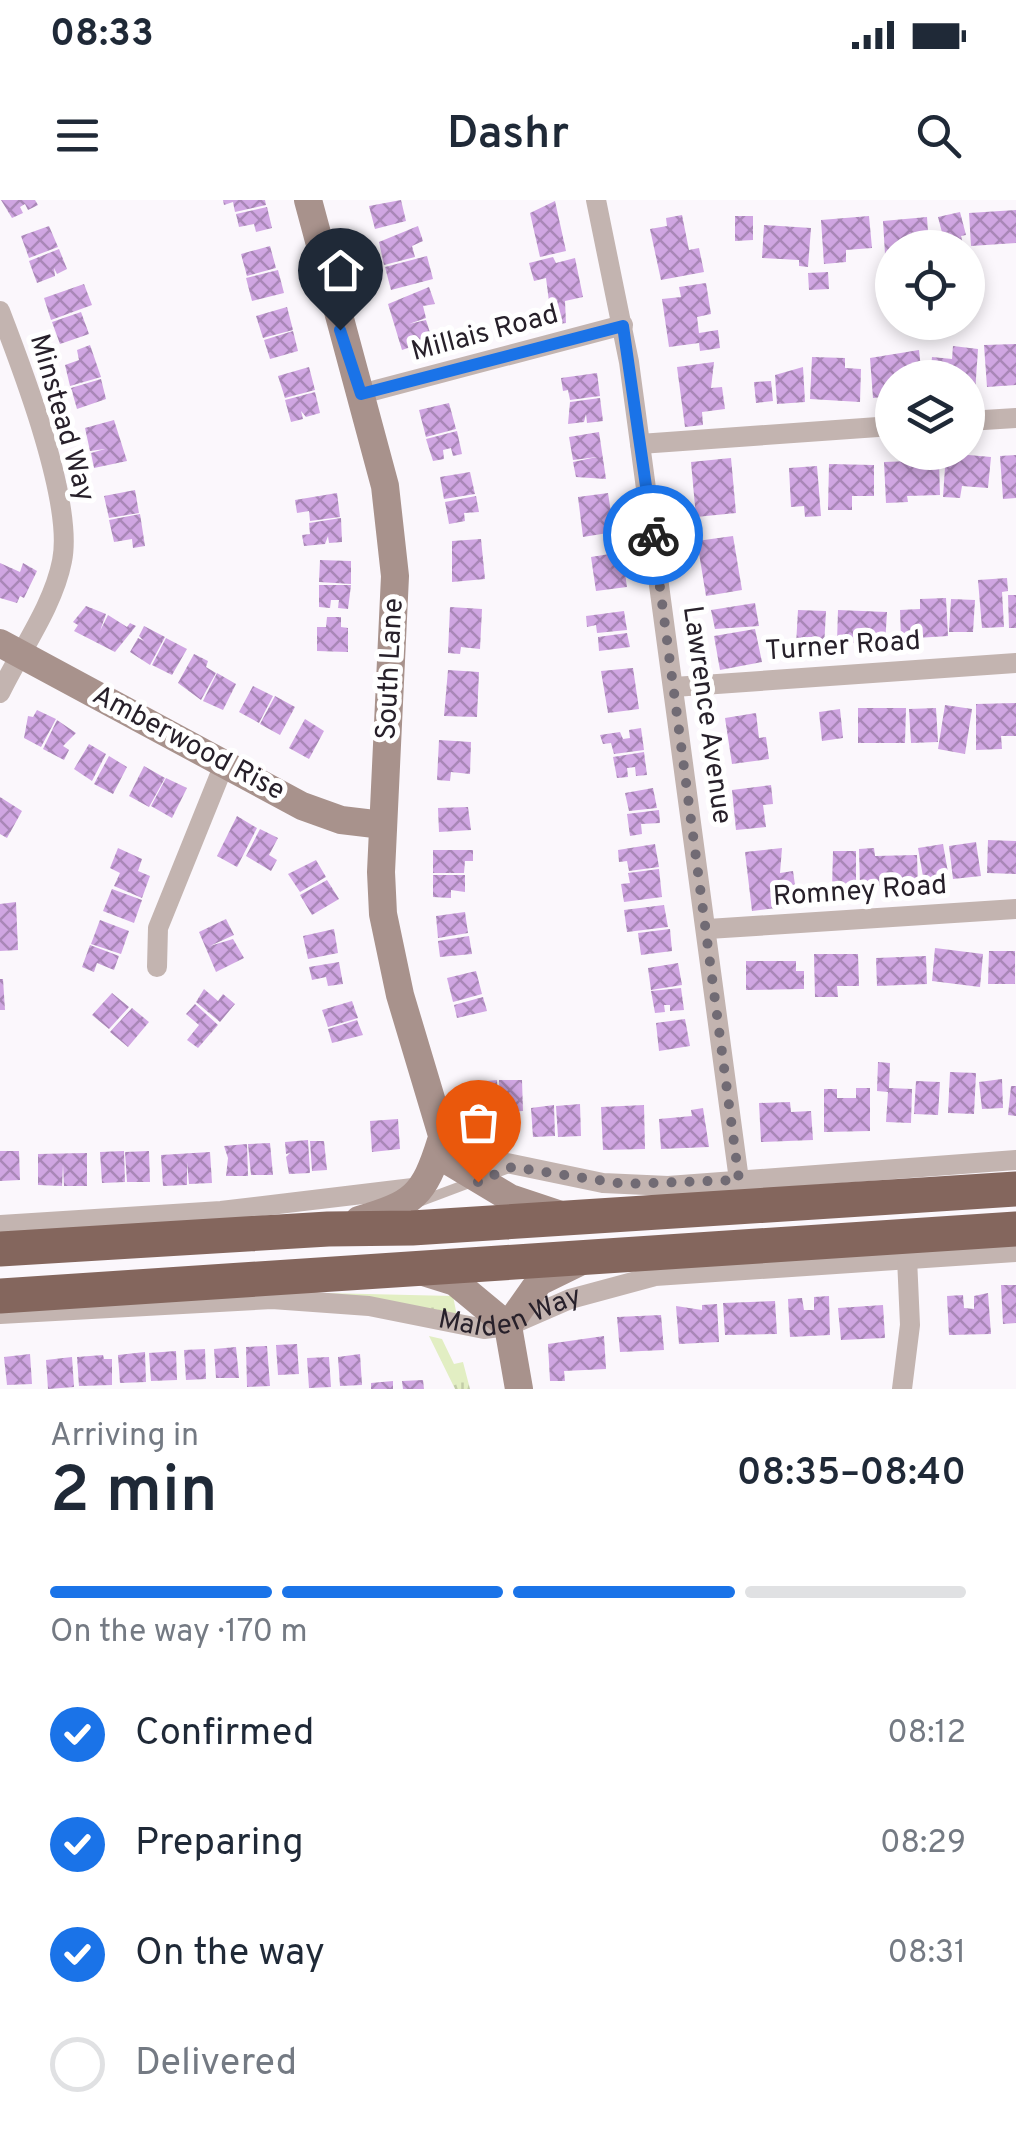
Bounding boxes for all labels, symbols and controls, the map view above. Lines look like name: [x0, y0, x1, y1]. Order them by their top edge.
text: 08:33: [50, 11, 154, 60]
text: Dashr: [447, 107, 569, 164]
icon: menu: [50, 108, 105, 163]
icon: search: [911, 108, 966, 163]
pin: [298, 228, 383, 331]
map controls: [875, 230, 985, 470]
button: locate: [875, 230, 985, 340]
icon: home: [313, 243, 368, 298]
street label: Millais Road: [408, 297, 562, 371]
street label: Minstead Way: [20, 330, 102, 506]
button: layers: [875, 360, 985, 470]
courier: [603, 485, 703, 585]
icon: bike: [626, 508, 681, 563]
street label: South Lane: [369, 597, 413, 741]
street label: Lawrence Avenue: [673, 603, 739, 827]
street label: Turner Road: [764, 624, 922, 670]
street label: Amberwood Rise: [85, 678, 291, 810]
street label: Romney Road: [772, 868, 948, 916]
pin: [436, 1080, 521, 1183]
icon: bag: [451, 1095, 506, 1150]
street label: Malden Way: [435, 1279, 585, 1347]
text: Arriving in: [50, 1417, 199, 1457]
text: 08:35–08:40: [737, 1450, 966, 1499]
text: 2 min: [50, 1453, 218, 1535]
text: On the way · 170 m: [50, 1613, 308, 1653]
icon: check: [50, 1707, 105, 1762]
text: Confirmed: [135, 1710, 314, 1759]
text: 08:12: [887, 1714, 966, 1754]
icon: check: [50, 1817, 105, 1872]
text: Preparing: [135, 1820, 304, 1869]
text: 08:29: [880, 1824, 966, 1864]
icon: check: [50, 1927, 105, 1982]
text: On the way: [135, 1930, 325, 1979]
text: 08:31: [888, 1934, 966, 1974]
text: Delivered: [135, 2040, 297, 2089]

